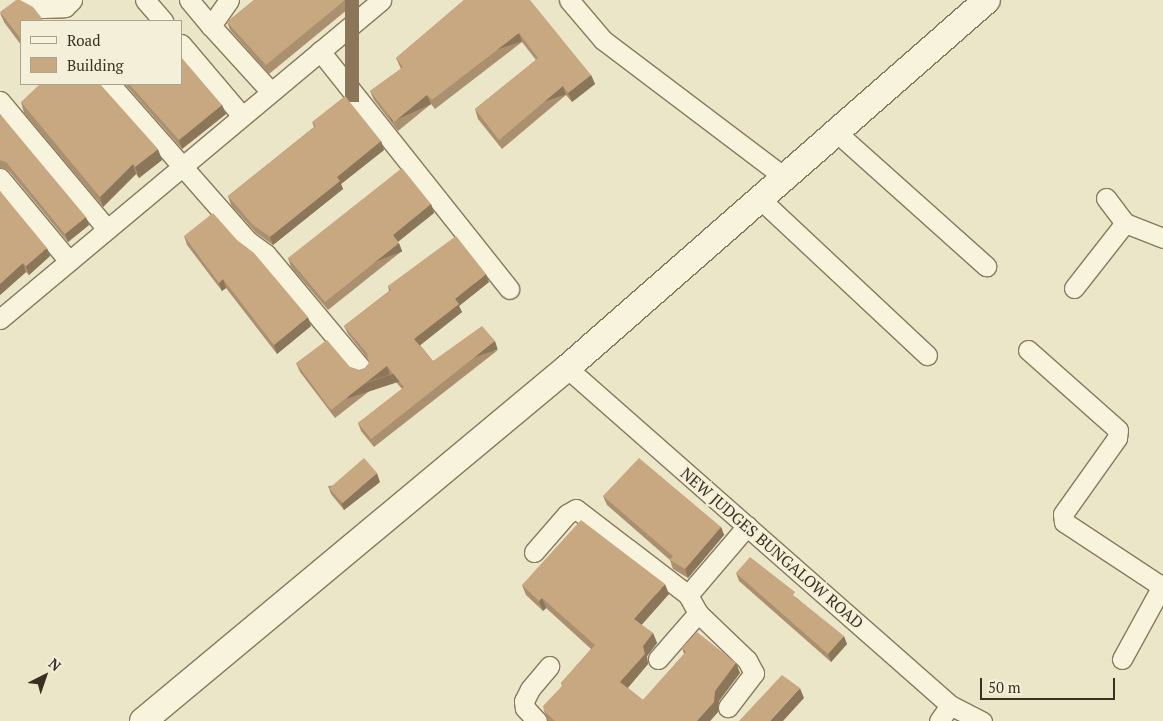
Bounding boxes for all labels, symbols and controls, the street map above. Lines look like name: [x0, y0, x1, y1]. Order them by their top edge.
legend: [20, 20, 182, 85]
text: Road: [67, 30, 100, 50]
text: Building: [67, 55, 124, 75]
street label: NEW JUDGES BUNGALOW ROAD: [677, 463, 867, 633]
north arrow: [20, 651, 70, 701]
text: N: [45, 654, 65, 675]
scale bar: [983, 668, 1118, 700]
text: 50 m: [988, 677, 1021, 697]

